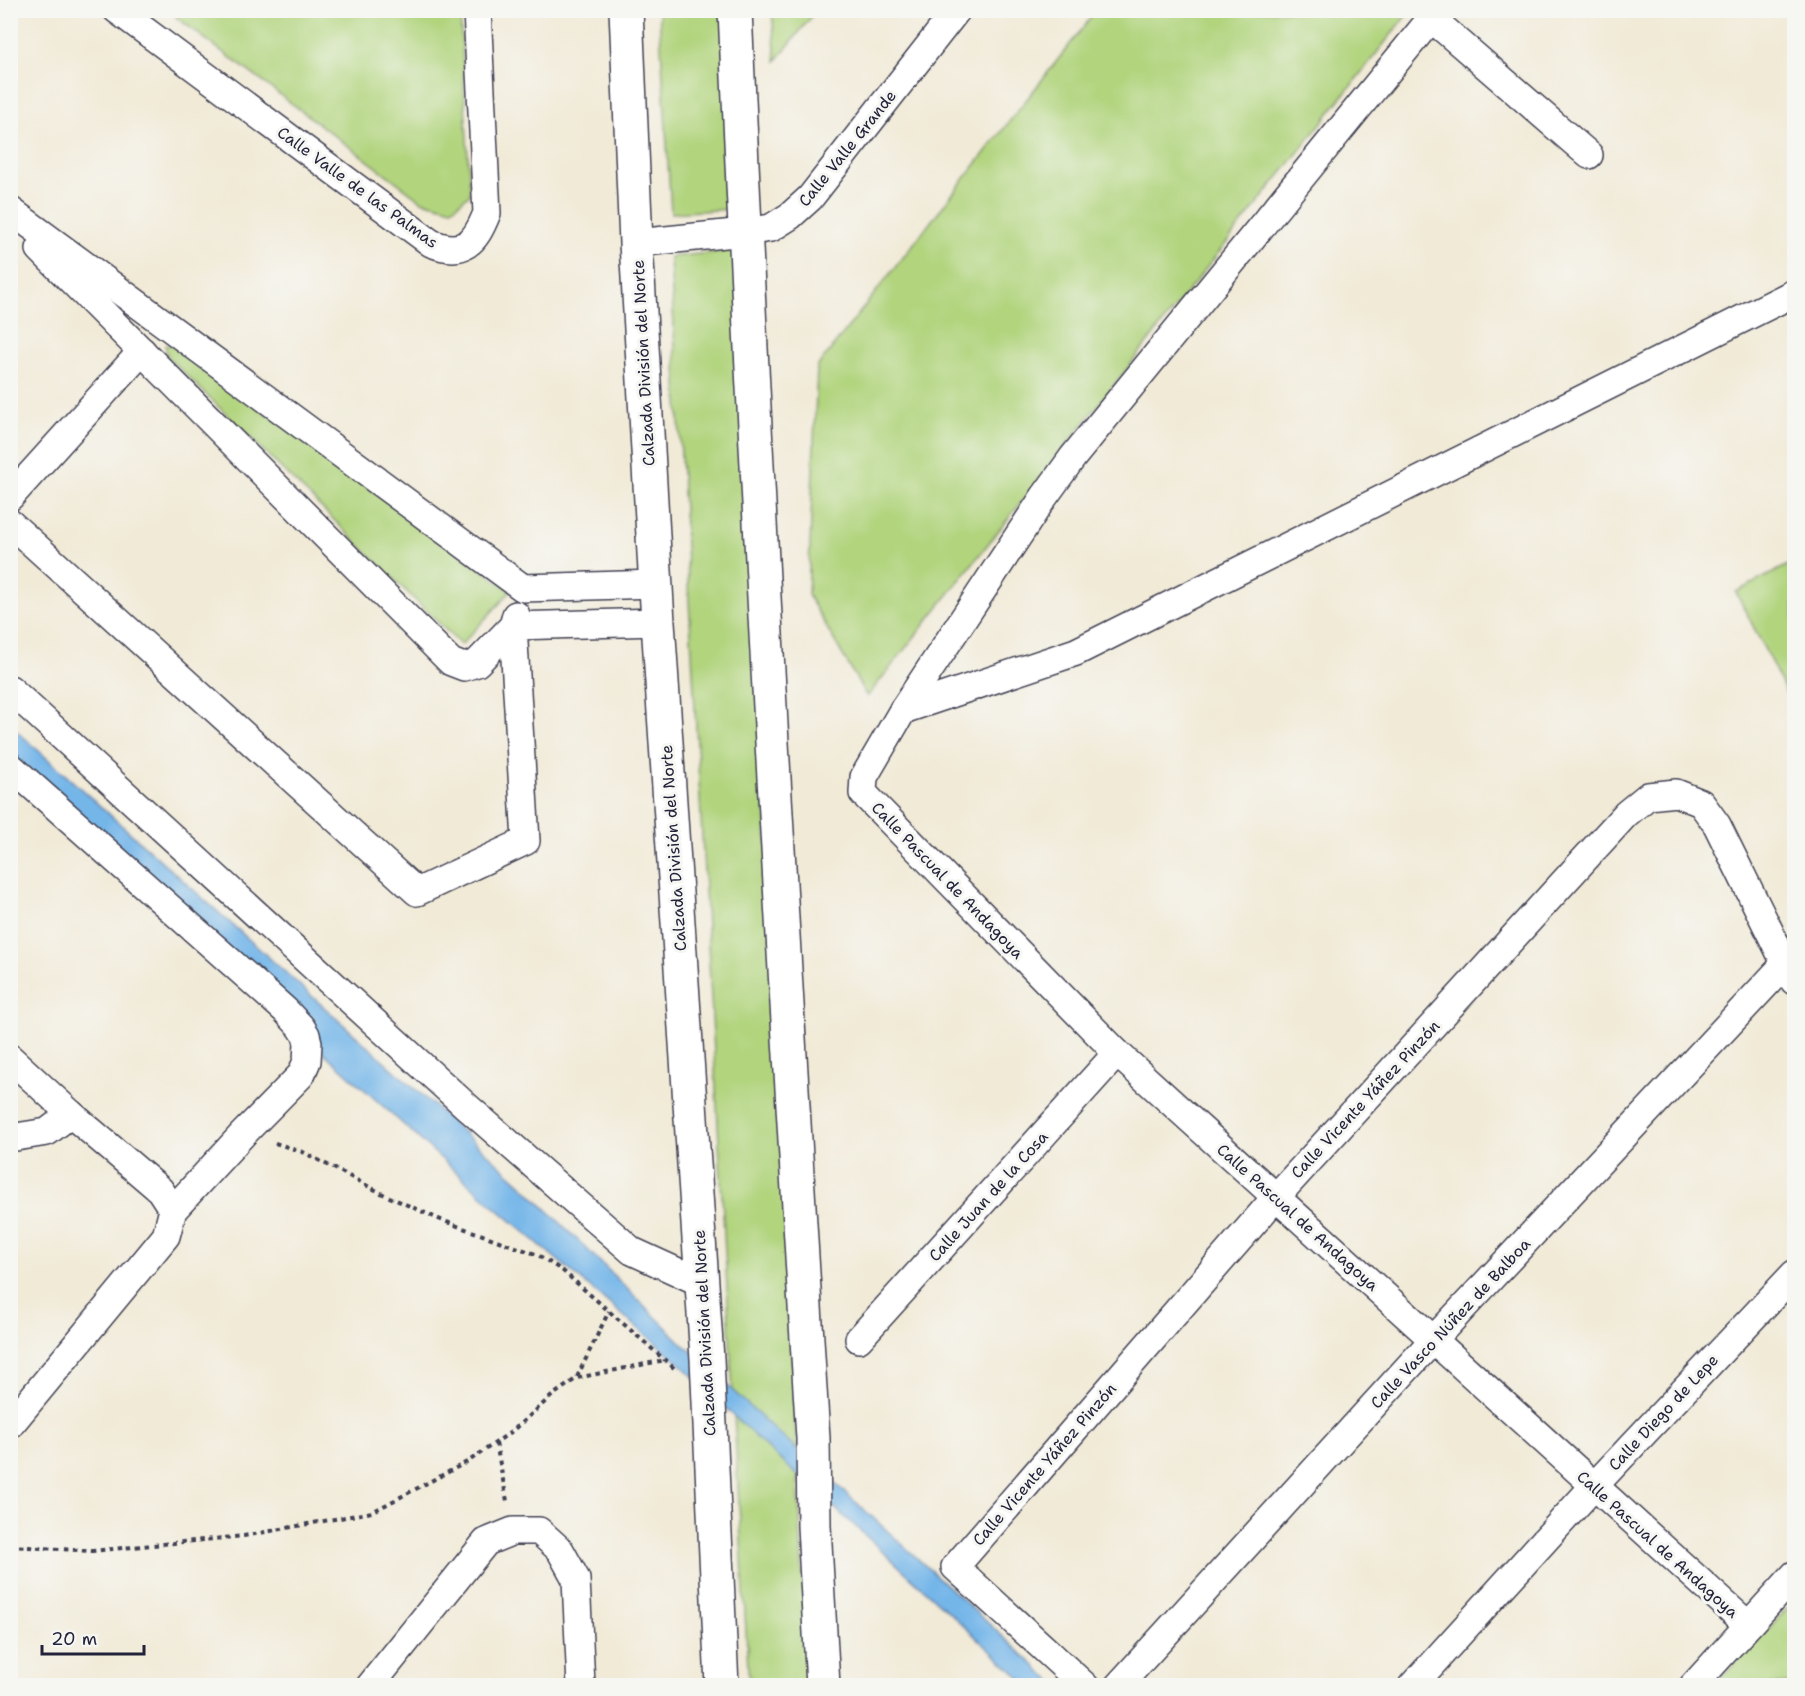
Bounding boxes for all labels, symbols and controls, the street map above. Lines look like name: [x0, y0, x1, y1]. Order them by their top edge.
street label: Calle Valle Grande: [794, 86, 901, 211]
street label: Calle Valle de las Palmas: [273, 122, 442, 253]
street label: Calzada División del Norte: [628, 259, 659, 467]
street label: Calzada División del Norte: [656, 744, 691, 952]
street label: Calle Pascual de Andagoya: [867, 797, 1028, 963]
street label: Calle Vicente Yáñez Pinzón: [1286, 1016, 1445, 1183]
street label: Calle Juan de la Cosa: [924, 1127, 1053, 1266]
street label: Calle Pascual de Andagoya: [1212, 1139, 1383, 1296]
street label: Calzada División del Norte: [689, 1229, 720, 1437]
street label: Calle Vasco Núñez de Balboa: [1366, 1234, 1535, 1413]
street label: Calle Diego de Lepe: [1604, 1350, 1723, 1475]
street label: Calle Vicente Yáñez Pinzón: [968, 1378, 1121, 1550]
street label: Calle Pascual de Andagoya: [1572, 1466, 1743, 1623]
scale bar: [42, 1618, 144, 1656]
text: 20 m: [51, 1627, 97, 1651]

